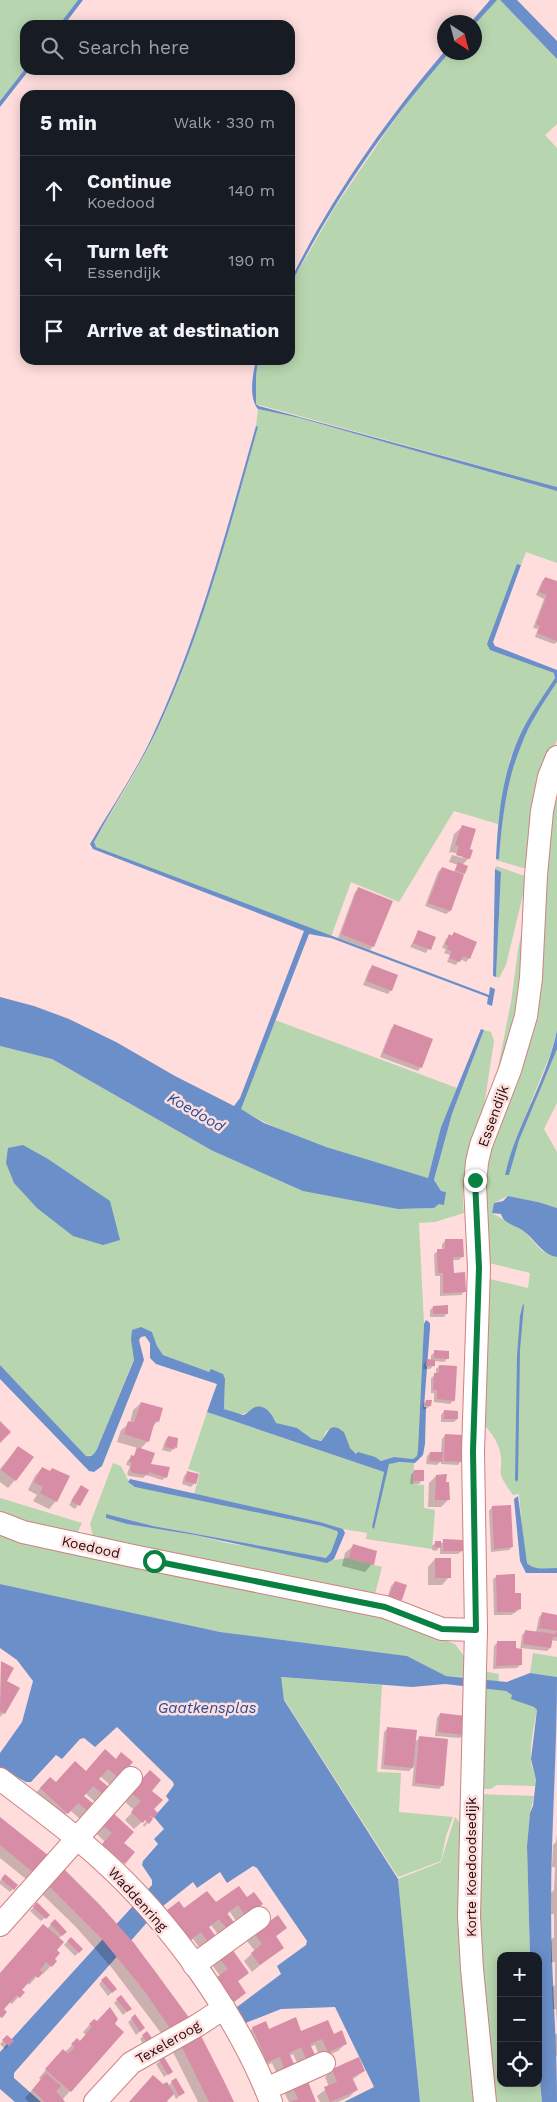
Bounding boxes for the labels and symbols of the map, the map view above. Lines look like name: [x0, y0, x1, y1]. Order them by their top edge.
north arrow: [437, 15, 482, 60]
street label: Essendijk: [474, 1083, 512, 1149]
water label: Koedood: [164, 1089, 228, 1136]
route end: [464, 1169, 487, 1192]
street label: Koedood: [60, 1533, 122, 1561]
route start: [143, 1550, 166, 1573]
water label: Gaatkensplas: [158, 1699, 257, 1717]
street label: Korte Koedoodsedijk: [463, 1797, 479, 1937]
street label: Waddenring: [105, 1864, 171, 1935]
street label: Texeleroog: [133, 2017, 204, 2067]

